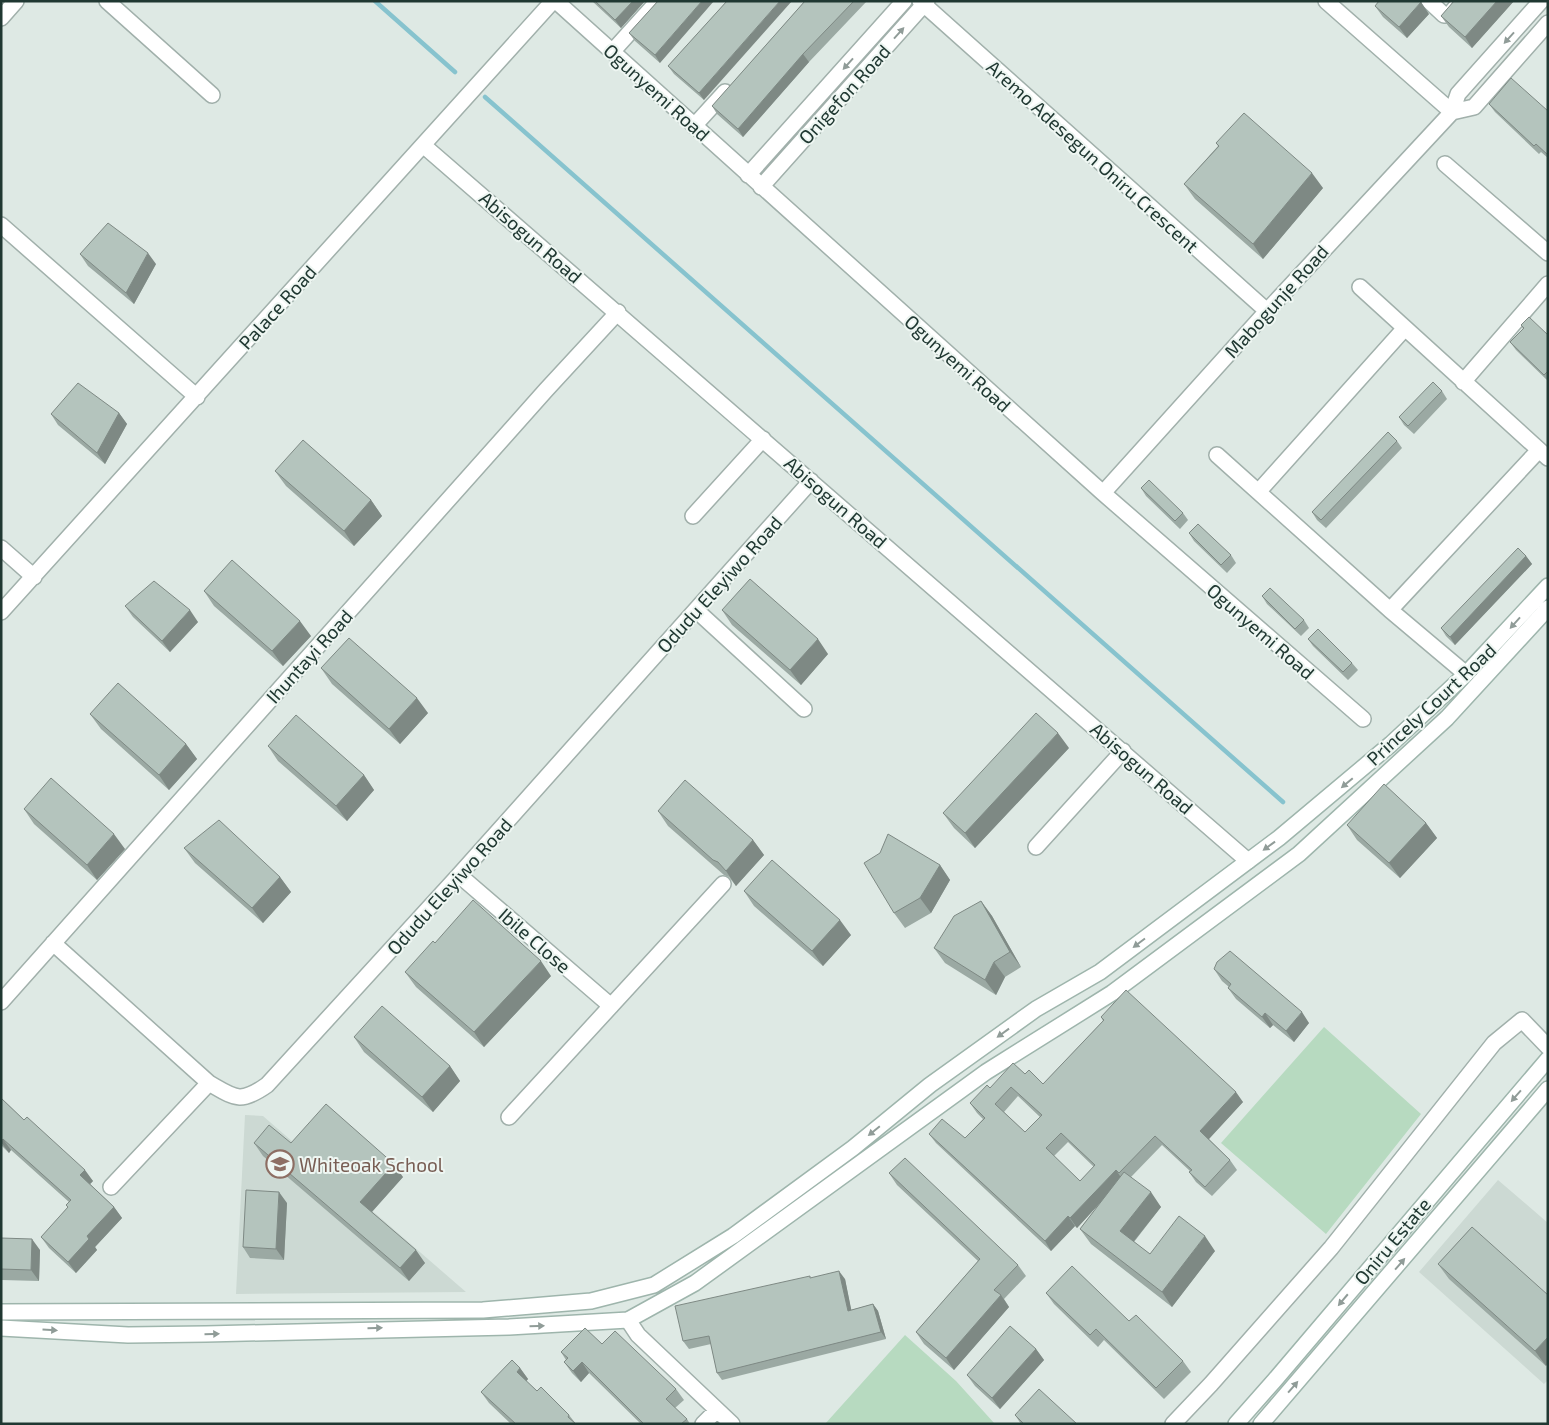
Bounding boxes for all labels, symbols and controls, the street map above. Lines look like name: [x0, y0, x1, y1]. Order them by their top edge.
one-way arrow: [893, 27, 905, 39]
one-way arrow: [1503, 31, 1514, 44]
street label: Ogunyemi Road: [599, 38, 715, 146]
street label: Onigefon Road: [793, 39, 895, 149]
street label: Aremo Adesegun Oniru Crescent: [982, 55, 1204, 257]
one-way arrow: [842, 57, 854, 69]
street label: Abisogun Road: [475, 186, 587, 288]
street label: Mabogunje Road: [1219, 240, 1333, 362]
street label: Palace Road: [233, 260, 321, 354]
street label: Ogunyemi Road: [900, 309, 1016, 417]
street label: Abisogun Road: [780, 451, 892, 553]
street label: Odudu Eleyiwo Road: [652, 511, 786, 657]
street label: Ogunyemi Road: [1203, 578, 1319, 684]
street label: Ihuntayi Road: [261, 604, 357, 708]
one-way arrow: [1510, 616, 1521, 629]
street label: Princely Court Road: [1362, 638, 1500, 770]
street label: Abisogun Road: [1086, 717, 1198, 819]
one-way arrow: [1340, 777, 1353, 788]
street label: Odudu Eleyiwo Road: [382, 813, 516, 959]
one-way arrow: [1262, 841, 1276, 851]
street label: Ibile Close: [494, 903, 576, 977]
one-way arrow: [1132, 938, 1146, 948]
one-way arrow: [997, 1028, 1010, 1038]
one-way arrow: [1511, 1090, 1522, 1102]
one-way arrow: [868, 1125, 881, 1136]
school or university icon: Whiteoak School: [265, 1149, 295, 1179]
place label: Whiteoak School: [299, 1153, 444, 1176]
street label: Oniru Estate: [1349, 1193, 1435, 1289]
one-way arrow: [1394, 1258, 1405, 1271]
one-way arrow: [1337, 1293, 1348, 1306]
one-way arrow: [529, 1321, 545, 1329]
one-way arrow: [367, 1324, 383, 1332]
one-way arrow: [42, 1327, 58, 1335]
one-way arrow: [205, 1329, 221, 1337]
one-way arrow: [1288, 1381, 1299, 1394]

